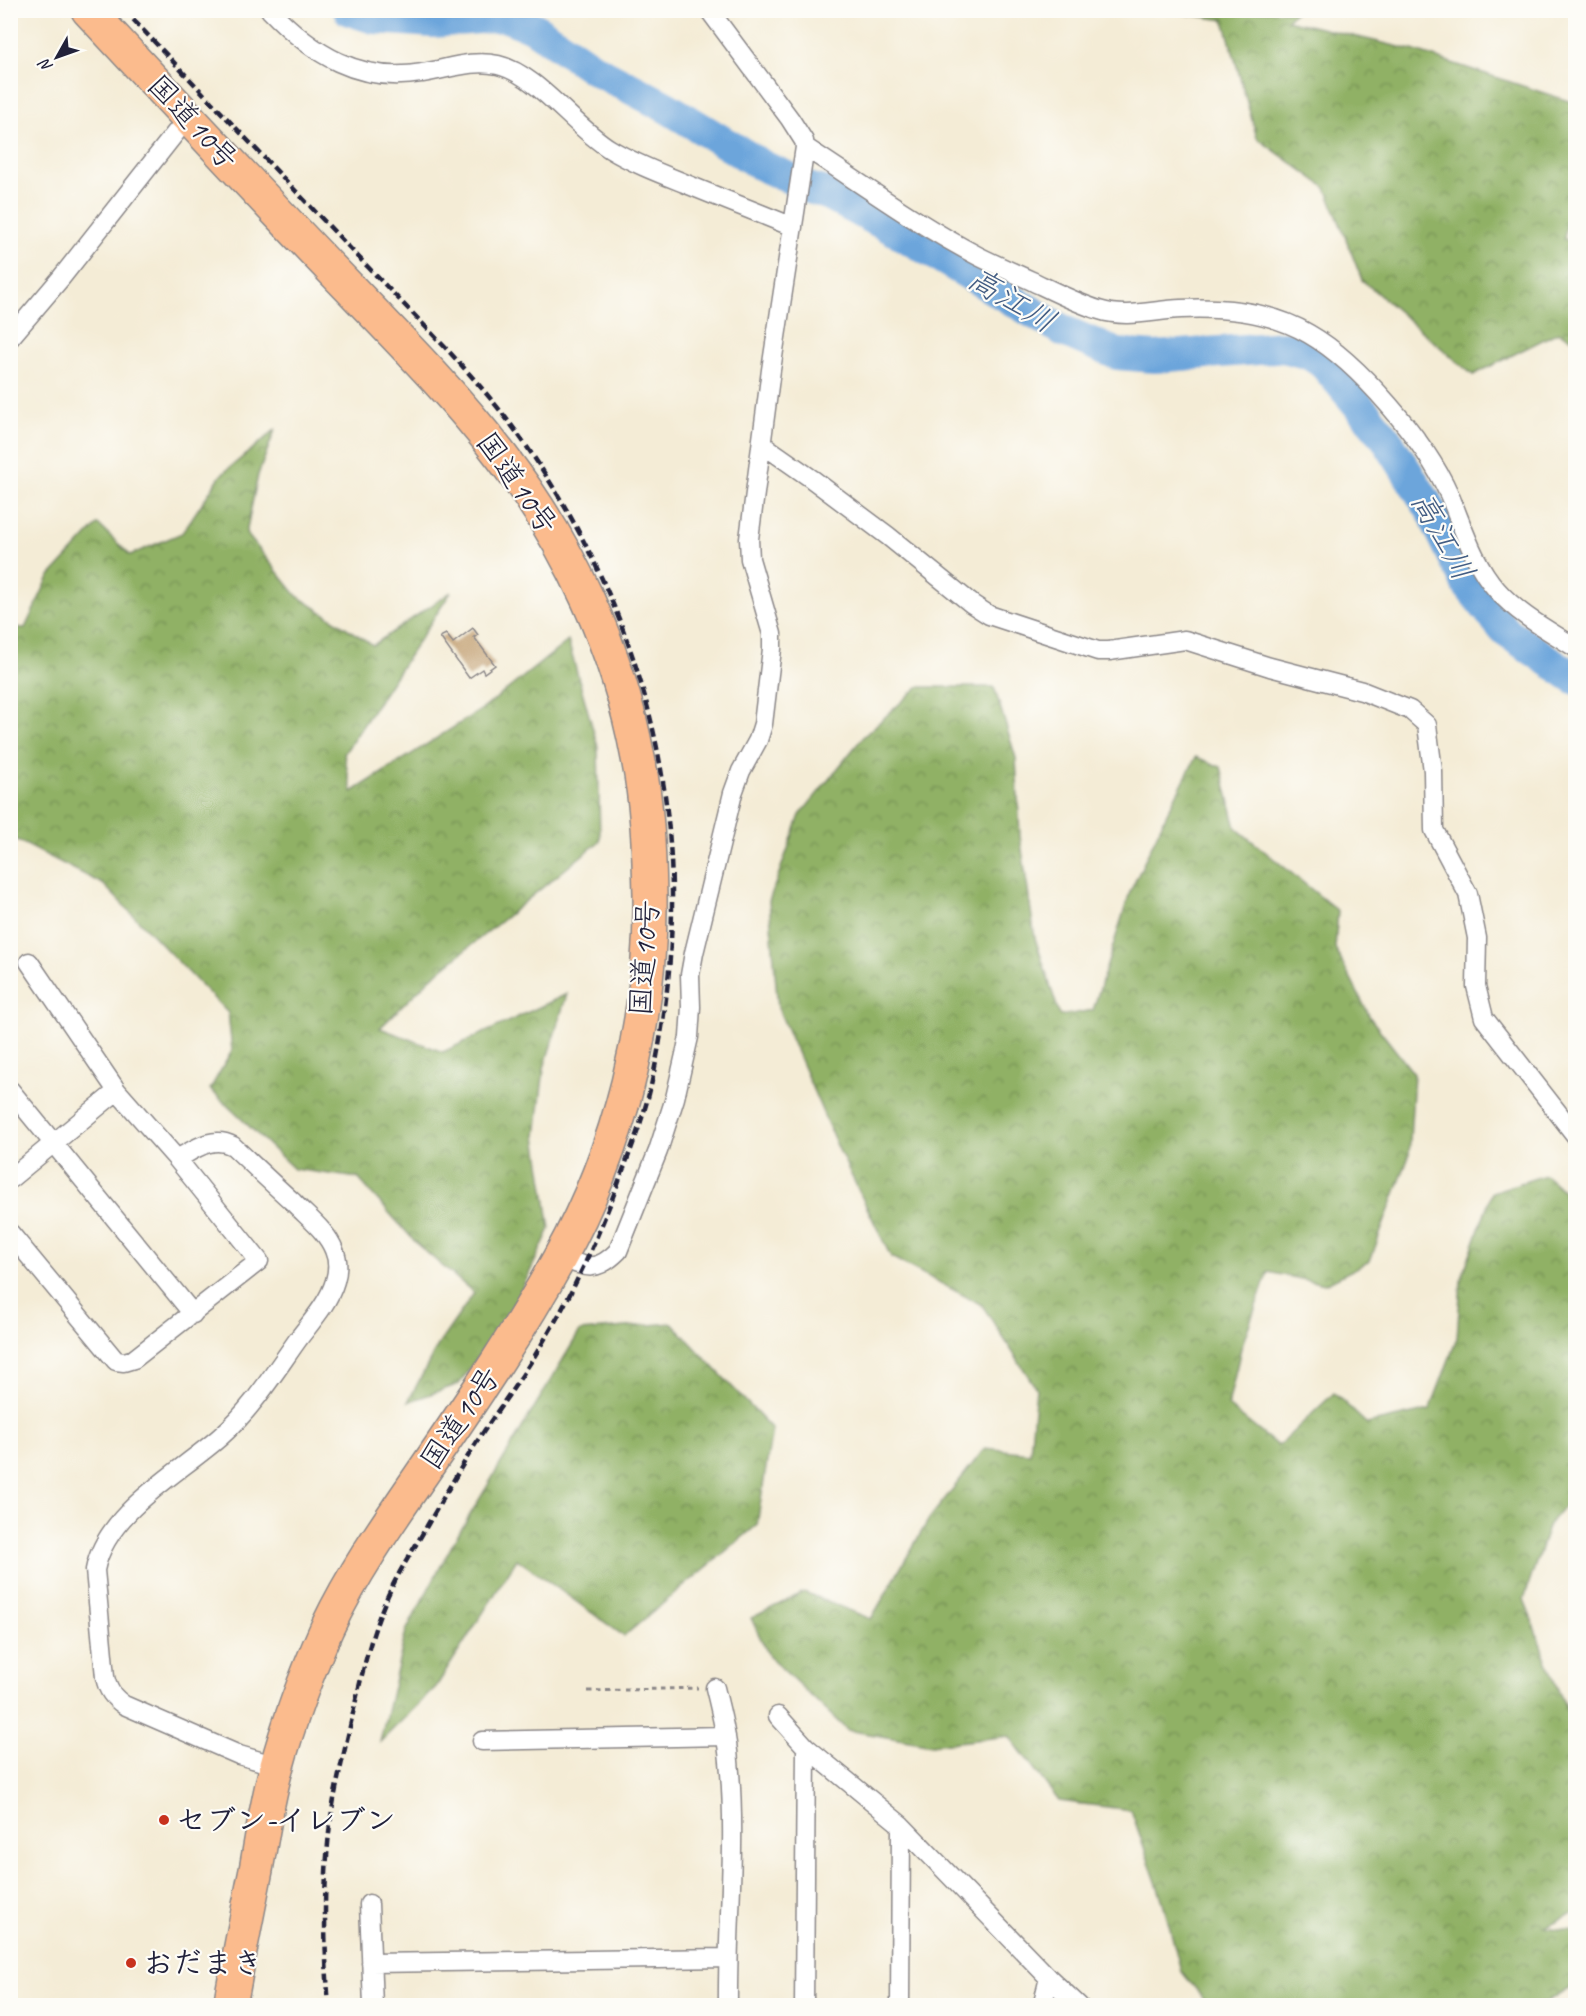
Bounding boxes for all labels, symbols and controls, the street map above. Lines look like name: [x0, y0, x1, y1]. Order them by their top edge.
north arrow: [27, 27, 87, 87]
text: N: [33, 53, 57, 76]
street label: 国道10号: [139, 66, 247, 178]
water label: 高江川: [960, 258, 1064, 342]
street label: 国道10号: [468, 424, 566, 542]
water label: 高江川: [1402, 484, 1484, 588]
street label: 国道10号: [621, 898, 667, 1018]
street label: 国道10号: [412, 1359, 508, 1477]
place label: セブン-イレブン: [176, 1801, 396, 1839]
marker: セブン-イレブン: [157, 1813, 171, 1827]
place label: おだまき: [143, 1944, 263, 1982]
marker: おだまき: [124, 1956, 138, 1970]

